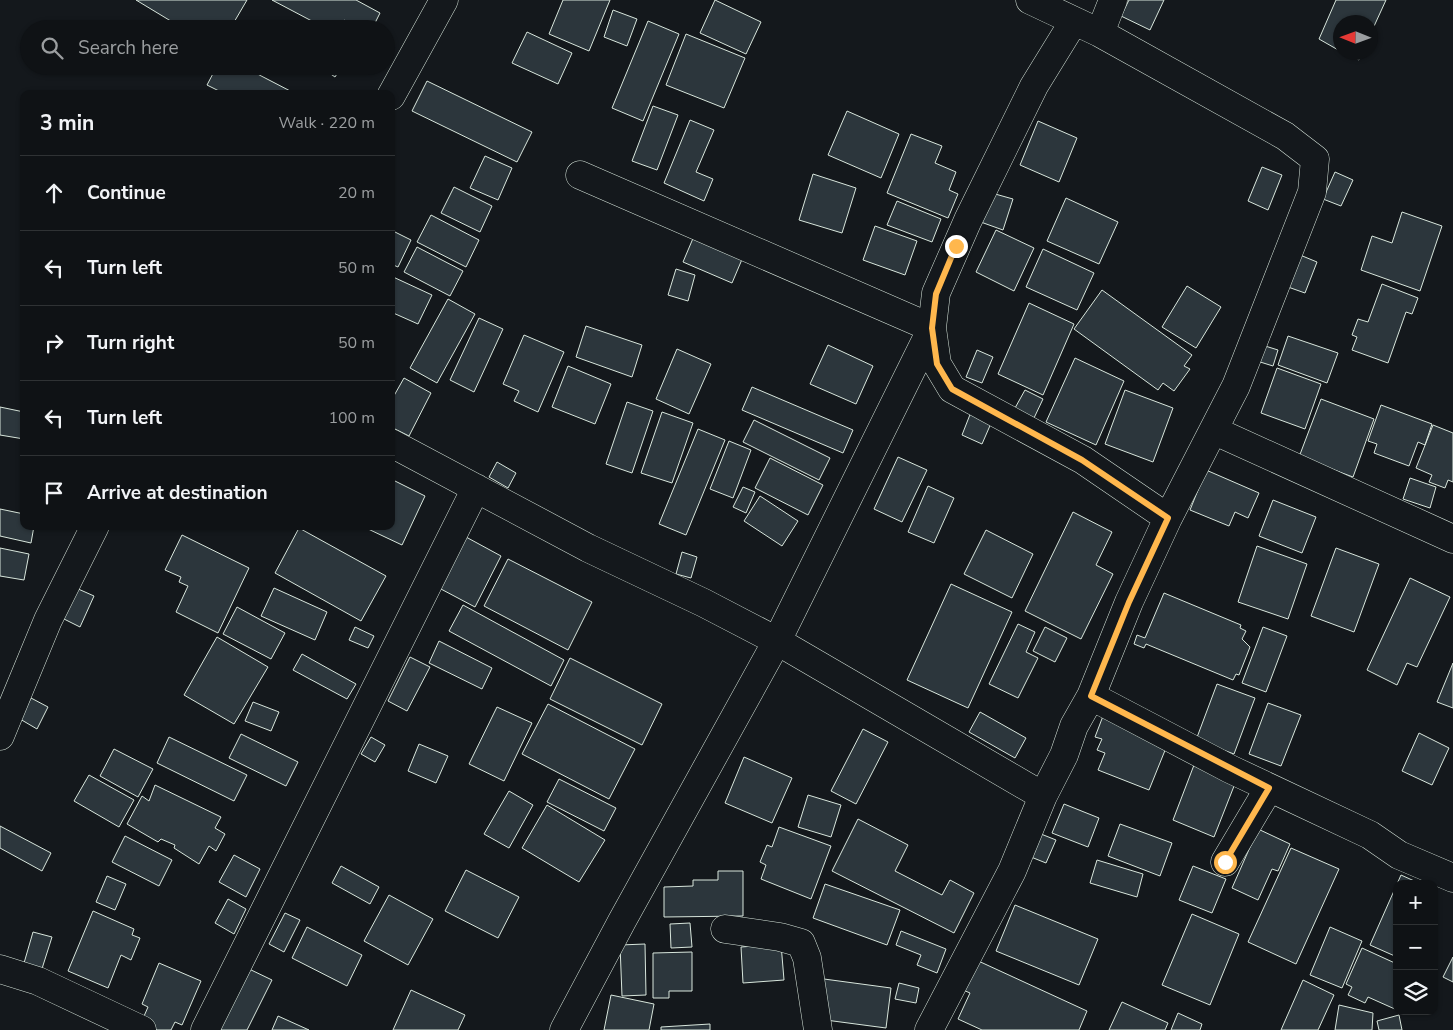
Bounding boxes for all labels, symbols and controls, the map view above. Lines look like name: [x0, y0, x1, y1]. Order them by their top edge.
north arrow: [1333, 15, 1378, 60]
search box: [20, 20, 395, 75]
icon: search: [38, 34, 66, 62]
text: Search here: [78, 35, 179, 61]
text: 3 min: [40, 109, 94, 137]
text: Walk · 220 m: [279, 112, 375, 134]
icon: ahead: [40, 179, 68, 207]
text: Continue: [87, 180, 166, 206]
text: 20 m: [338, 182, 375, 204]
route end: [945, 235, 968, 258]
icon: left: [40, 254, 68, 282]
text: Turn left: [87, 255, 162, 281]
text: 50 m: [338, 257, 375, 279]
icon: right: [40, 329, 68, 357]
text: Turn right: [87, 330, 174, 356]
text: 50 m: [338, 332, 375, 354]
icon: left: [40, 404, 68, 432]
text: Turn left: [87, 405, 162, 431]
text: 100 m: [328, 407, 375, 429]
icon: arrive: [40, 479, 68, 507]
text: Arrive at destination: [87, 480, 268, 506]
route start: [1214, 851, 1237, 874]
map controls: [1393, 880, 1438, 1015]
button: +: [1393, 880, 1438, 925]
button: −: [1393, 925, 1438, 970]
button: layers: [1393, 970, 1438, 1015]

